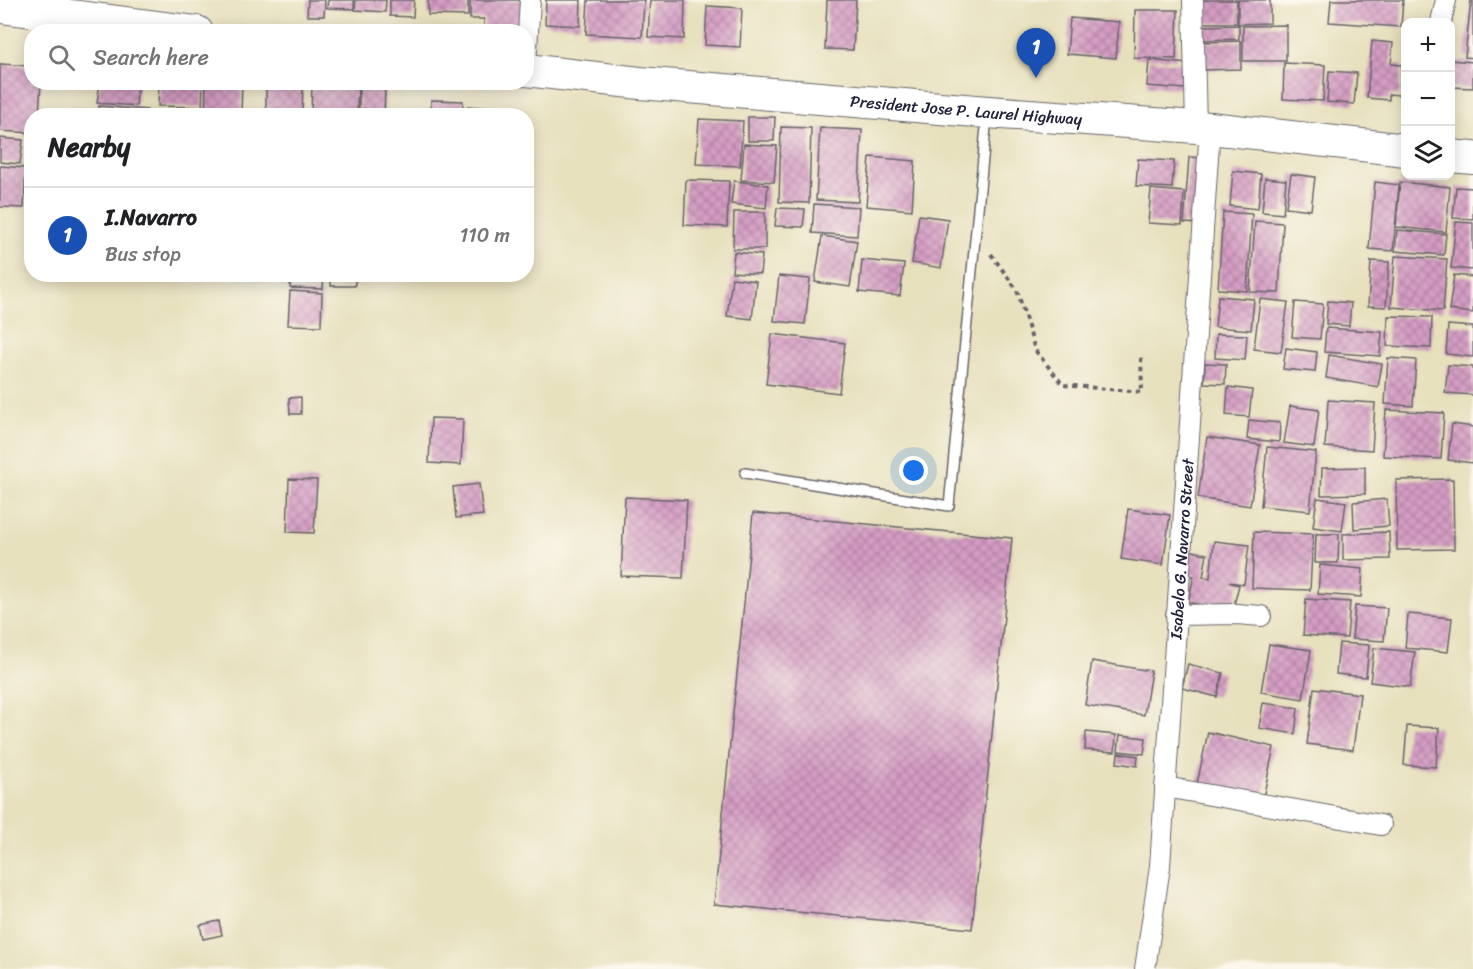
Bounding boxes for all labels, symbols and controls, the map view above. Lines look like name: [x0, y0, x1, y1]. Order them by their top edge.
map controls: [1401, 18, 1455, 180]
button: +: [1401, 18, 1455, 72]
search box: [24, 24, 534, 90]
pin: 1: [1016, 28, 1056, 78]
text: Search here: [93, 38, 209, 77]
icon: search: [45, 41, 78, 74]
button: −: [1401, 72, 1455, 126]
street label: President Jose P. Laurel Highway: [849, 86, 1084, 133]
text: Nearby: [48, 124, 130, 170]
button: layers: [1401, 126, 1455, 180]
text: I.Navarro: [105, 198, 197, 237]
text: 1: [63, 218, 72, 253]
text: 110 m: [460, 218, 510, 253]
text: Bus stop: [105, 237, 181, 272]
your location: [899, 456, 928, 485]
street label: Isabelo G. Navarro Street: [1161, 457, 1202, 641]

